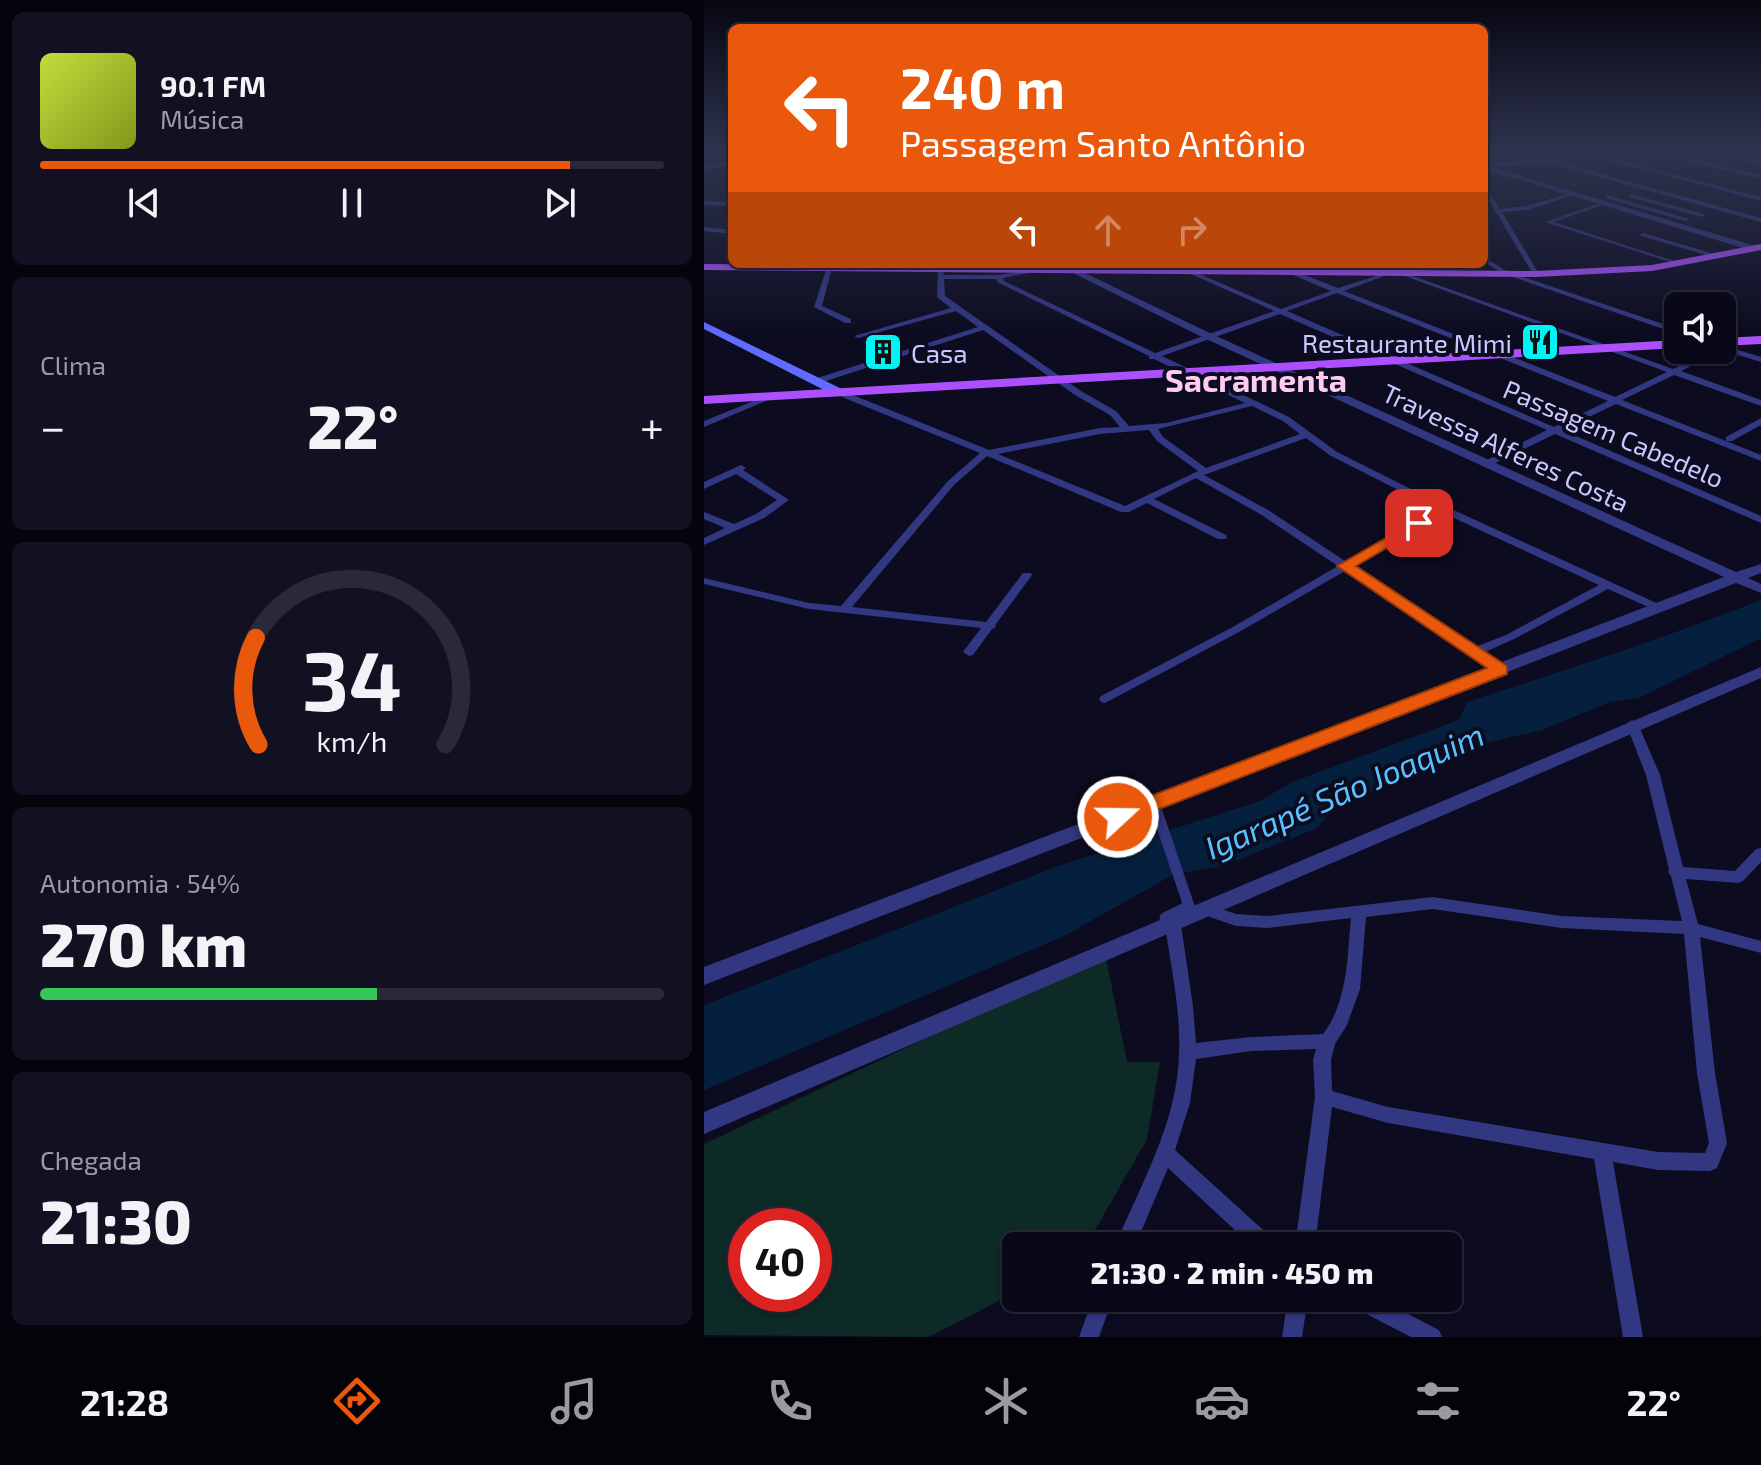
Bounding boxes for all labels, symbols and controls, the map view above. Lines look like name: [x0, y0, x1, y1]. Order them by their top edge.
text: 240 m: [900, 53, 1065, 120]
icon: left: [768, 56, 872, 160]
text: 90.1 FM: [160, 67, 266, 103]
text: Música: [160, 103, 244, 134]
text: Passagem Santo Antônio: [900, 121, 1306, 164]
icon: previous: [122, 181, 166, 225]
icon: pause: [330, 181, 374, 225]
icon: next: [538, 181, 582, 225]
icon: left: [1002, 208, 1046, 252]
icon: ahead: [1086, 208, 1130, 252]
icon: right: [1170, 208, 1214, 252]
map controls: [1664, 292, 1736, 364]
button: sound: [1664, 292, 1736, 364]
restaurant icon: Restaurante Mimi: [1519, 321, 1561, 363]
place label: Restaurante Mimi: [1302, 327, 1512, 358]
building icon: Casa: [862, 331, 904, 373]
place label: Casa: [911, 337, 968, 368]
text: Clima: [40, 349, 106, 380]
district label: Sacramenta: [1165, 360, 1347, 398]
street label: Passagem Cabedelo: [1499, 373, 1729, 493]
street label: Travessa Alferes Costa: [1378, 376, 1634, 518]
text: 22°: [307, 389, 398, 461]
text: −: [40, 399, 66, 452]
text: +: [640, 399, 664, 452]
pin: [1385, 489, 1453, 557]
icon: arrive: [1397, 501, 1441, 545]
text: 34: [302, 627, 402, 727]
water label: Igarapé São Joaquim: [1199, 714, 1489, 867]
text: km/h: [317, 723, 387, 758]
position arrow: [1076, 775, 1160, 859]
text: Autonomia · 54%: [40, 867, 240, 898]
text: 270 km: [40, 907, 247, 979]
text: Chegada: [40, 1144, 142, 1175]
text: 21:30: [40, 1184, 192, 1256]
speed limit sign: 40: [728, 1208, 832, 1312]
text: 21:30 · 2 min · 450 m: [1090, 1254, 1374, 1290]
icon: directions: [329, 1373, 385, 1429]
icon: music: [546, 1373, 602, 1429]
icon: phone: [762, 1373, 818, 1429]
icon: climate: [978, 1373, 1034, 1429]
icon: car: [1194, 1373, 1250, 1429]
icon: filters: [1410, 1373, 1466, 1429]
text: 21:28: [80, 1380, 169, 1423]
text: 22°: [1627, 1380, 1681, 1423]

